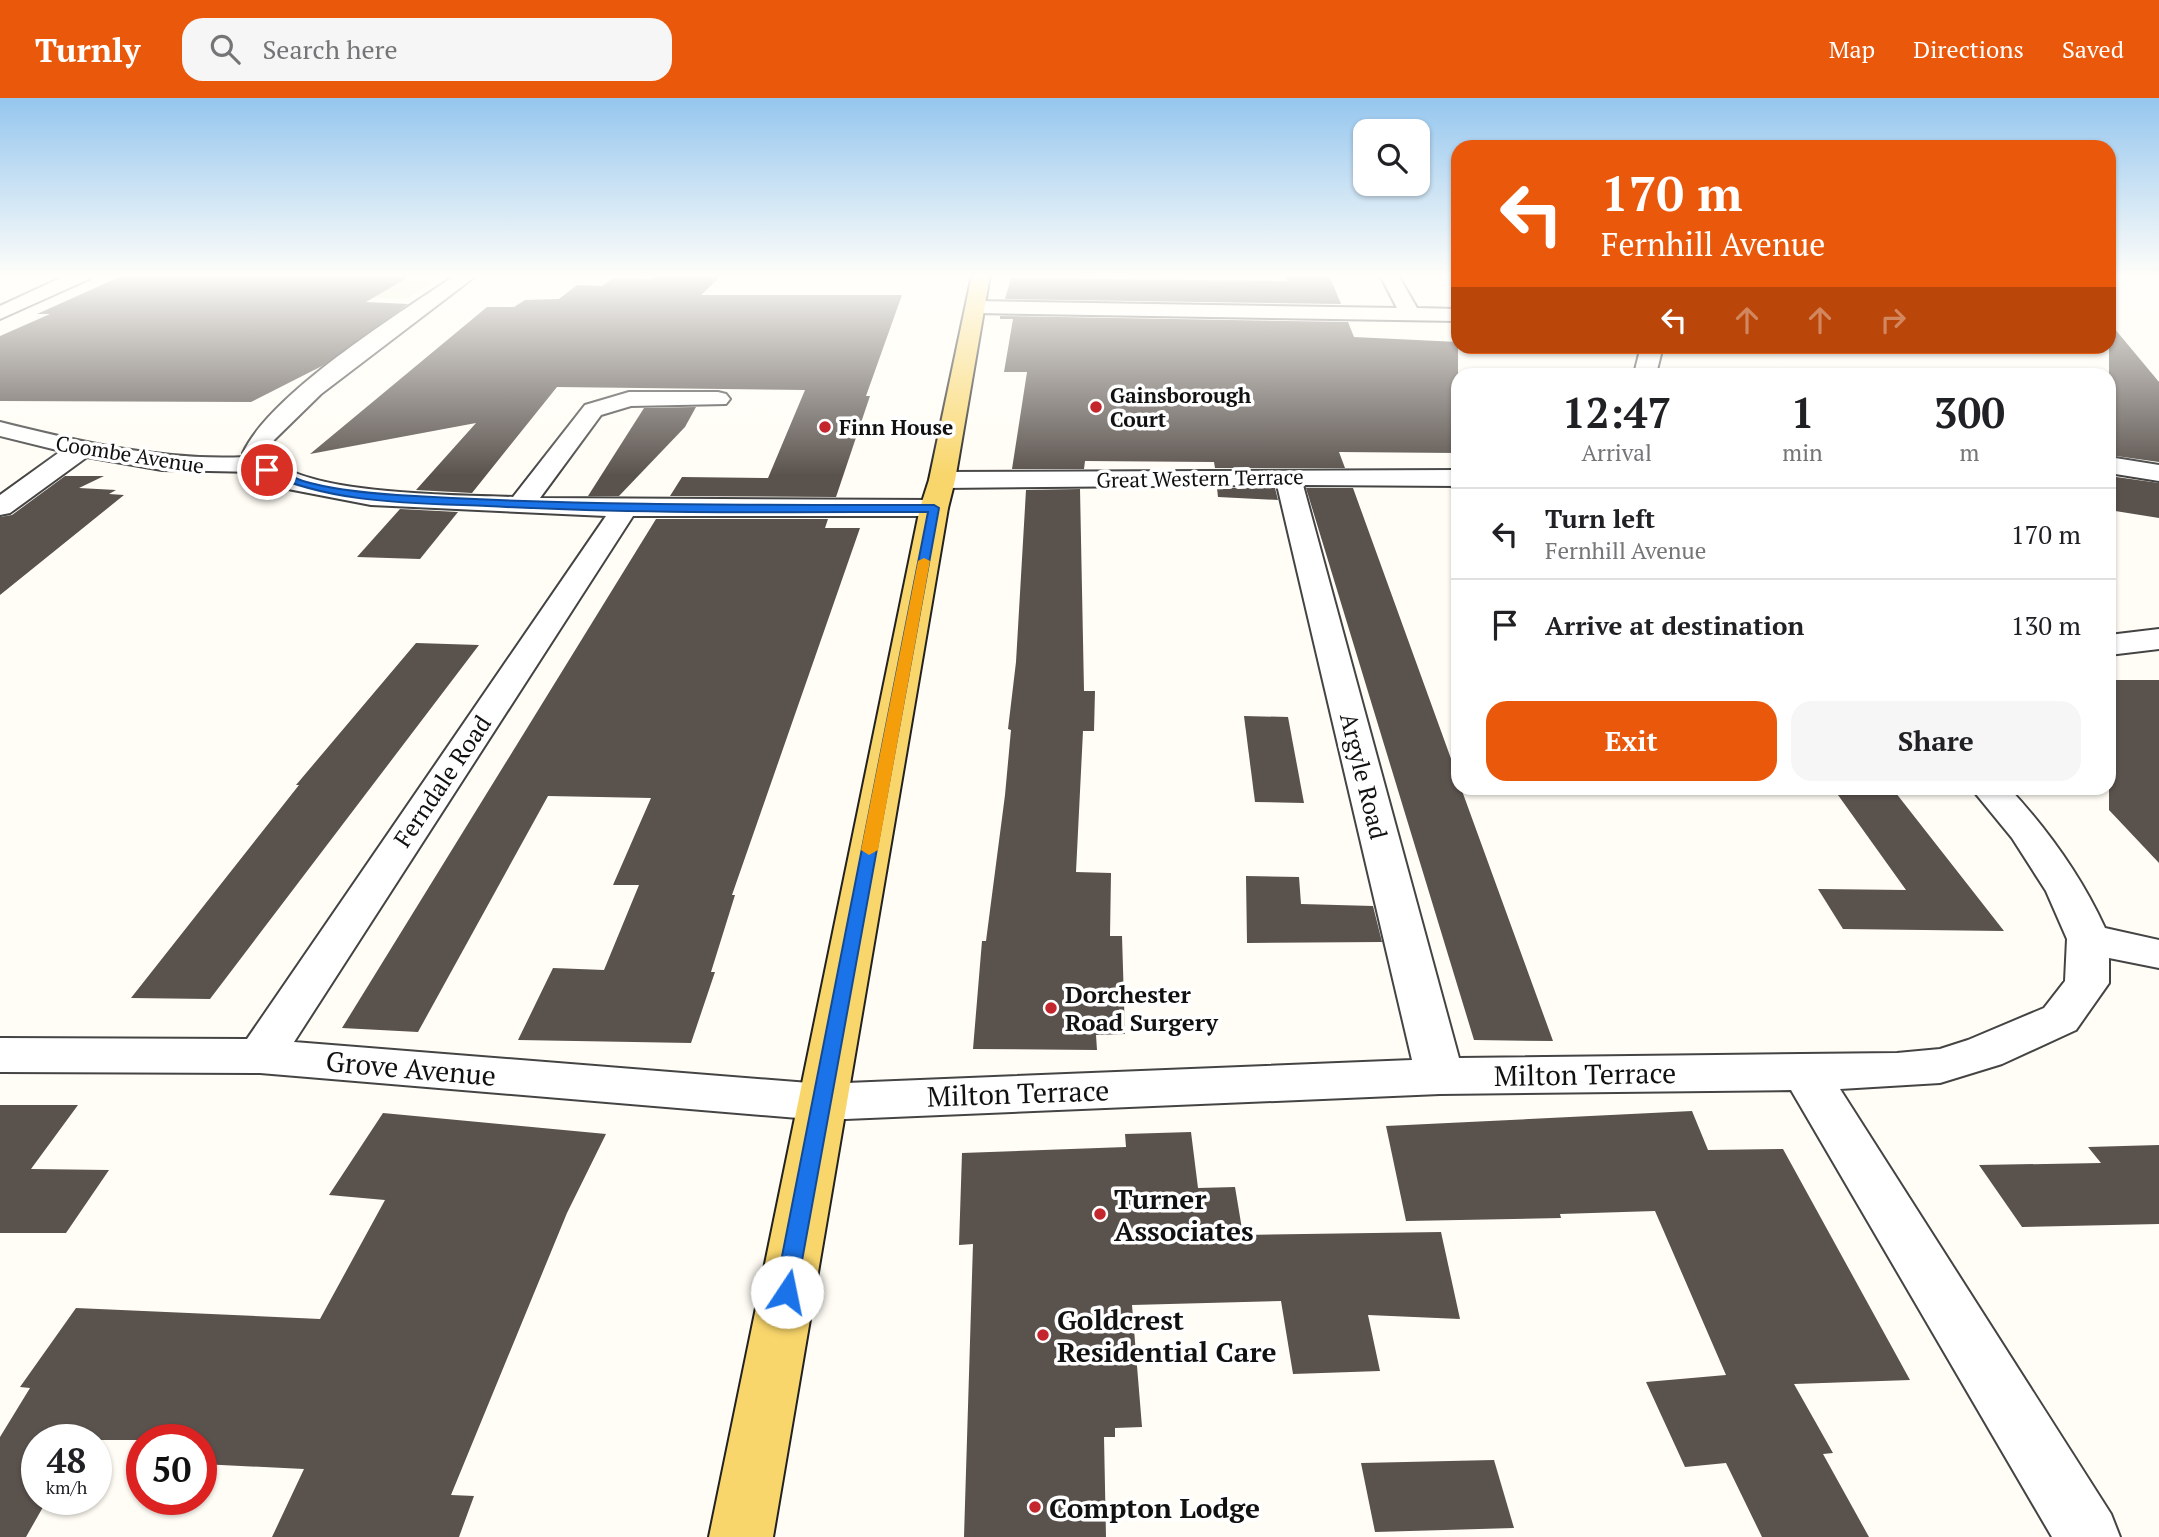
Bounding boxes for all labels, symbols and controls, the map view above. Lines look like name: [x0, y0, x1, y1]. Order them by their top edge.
search box: [182, 18, 672, 81]
text: Turnly: [35, 28, 140, 71]
icon: search: [206, 30, 244, 68]
text: Search here: [262, 32, 398, 66]
text: Map: [1829, 33, 1875, 65]
text: Directions: [1913, 33, 2024, 65]
text: Saved: [2062, 33, 2124, 65]
map controls: [1353, 119, 1430, 196]
button: search: [1353, 119, 1430, 196]
text: 170 m: [1601, 160, 1743, 225]
icon: left: [1486, 168, 1577, 259]
text: Fernhill Avenue: [1601, 223, 1825, 265]
icon: left: [1655, 301, 1693, 339]
icon: ahead: [1728, 301, 1766, 339]
icon: ahead: [1801, 301, 1839, 339]
icon: right: [1874, 301, 1912, 339]
place label: Gainsborough Court: [1110, 381, 1252, 433]
text: 12:47: [1562, 384, 1671, 440]
text: 1: [1791, 384, 1814, 440]
text: 300: [1934, 384, 2005, 440]
marker: Gainsborough Court: [1088, 399, 1104, 415]
place label: Finn House: [839, 413, 953, 441]
marker: Finn House: [817, 419, 833, 435]
street label: Coombe Avenue: [54, 428, 206, 480]
text: Arrival: [1581, 437, 1652, 468]
text: min: [1782, 437, 1823, 468]
text: m: [1959, 437, 1979, 468]
pin: [237, 440, 297, 500]
icon: arrive: [248, 451, 286, 489]
street label: Great Western Terrace: [1096, 462, 1304, 494]
text: Turn left: [1545, 501, 1655, 535]
icon: left: [1486, 515, 1524, 553]
text: 170 m: [2011, 517, 2081, 551]
text: Fernhill Avenue: [1545, 535, 1706, 566]
icon: arrive: [1486, 606, 1524, 644]
text: Arrive at destination: [1545, 608, 1804, 642]
text: 130 m: [2011, 608, 2081, 642]
button: Exit: [1486, 701, 1777, 781]
button: Share: [1791, 701, 2081, 781]
street label: Ferndale Road: [386, 709, 498, 853]
street label: Argyle Road: [1333, 710, 1395, 842]
place label: Dorchester Road Surgery: [1065, 978, 1219, 1038]
marker: Dorchester Road Surgery: [1043, 1000, 1059, 1016]
street label: Grove Avenue: [324, 1042, 498, 1094]
street label: Milton Terrace: [1494, 1054, 1676, 1094]
street label: Milton Terrace: [926, 1071, 1110, 1115]
place label: Turner Associates: [1114, 1180, 1254, 1249]
marker: Turner Associates: [1092, 1206, 1108, 1222]
position arrow: [750, 1255, 824, 1329]
place label: Goldcrest Residential Care: [1057, 1301, 1277, 1370]
marker: Goldcrest Residential Care: [1035, 1327, 1051, 1343]
speed limit sign: 50: [126, 1424, 217, 1515]
text: 48: [47, 1437, 86, 1483]
text: km/h: [46, 1475, 87, 1499]
place label: Compton Lodge: [1049, 1489, 1260, 1526]
marker: Compton Lodge: [1027, 1499, 1043, 1515]

